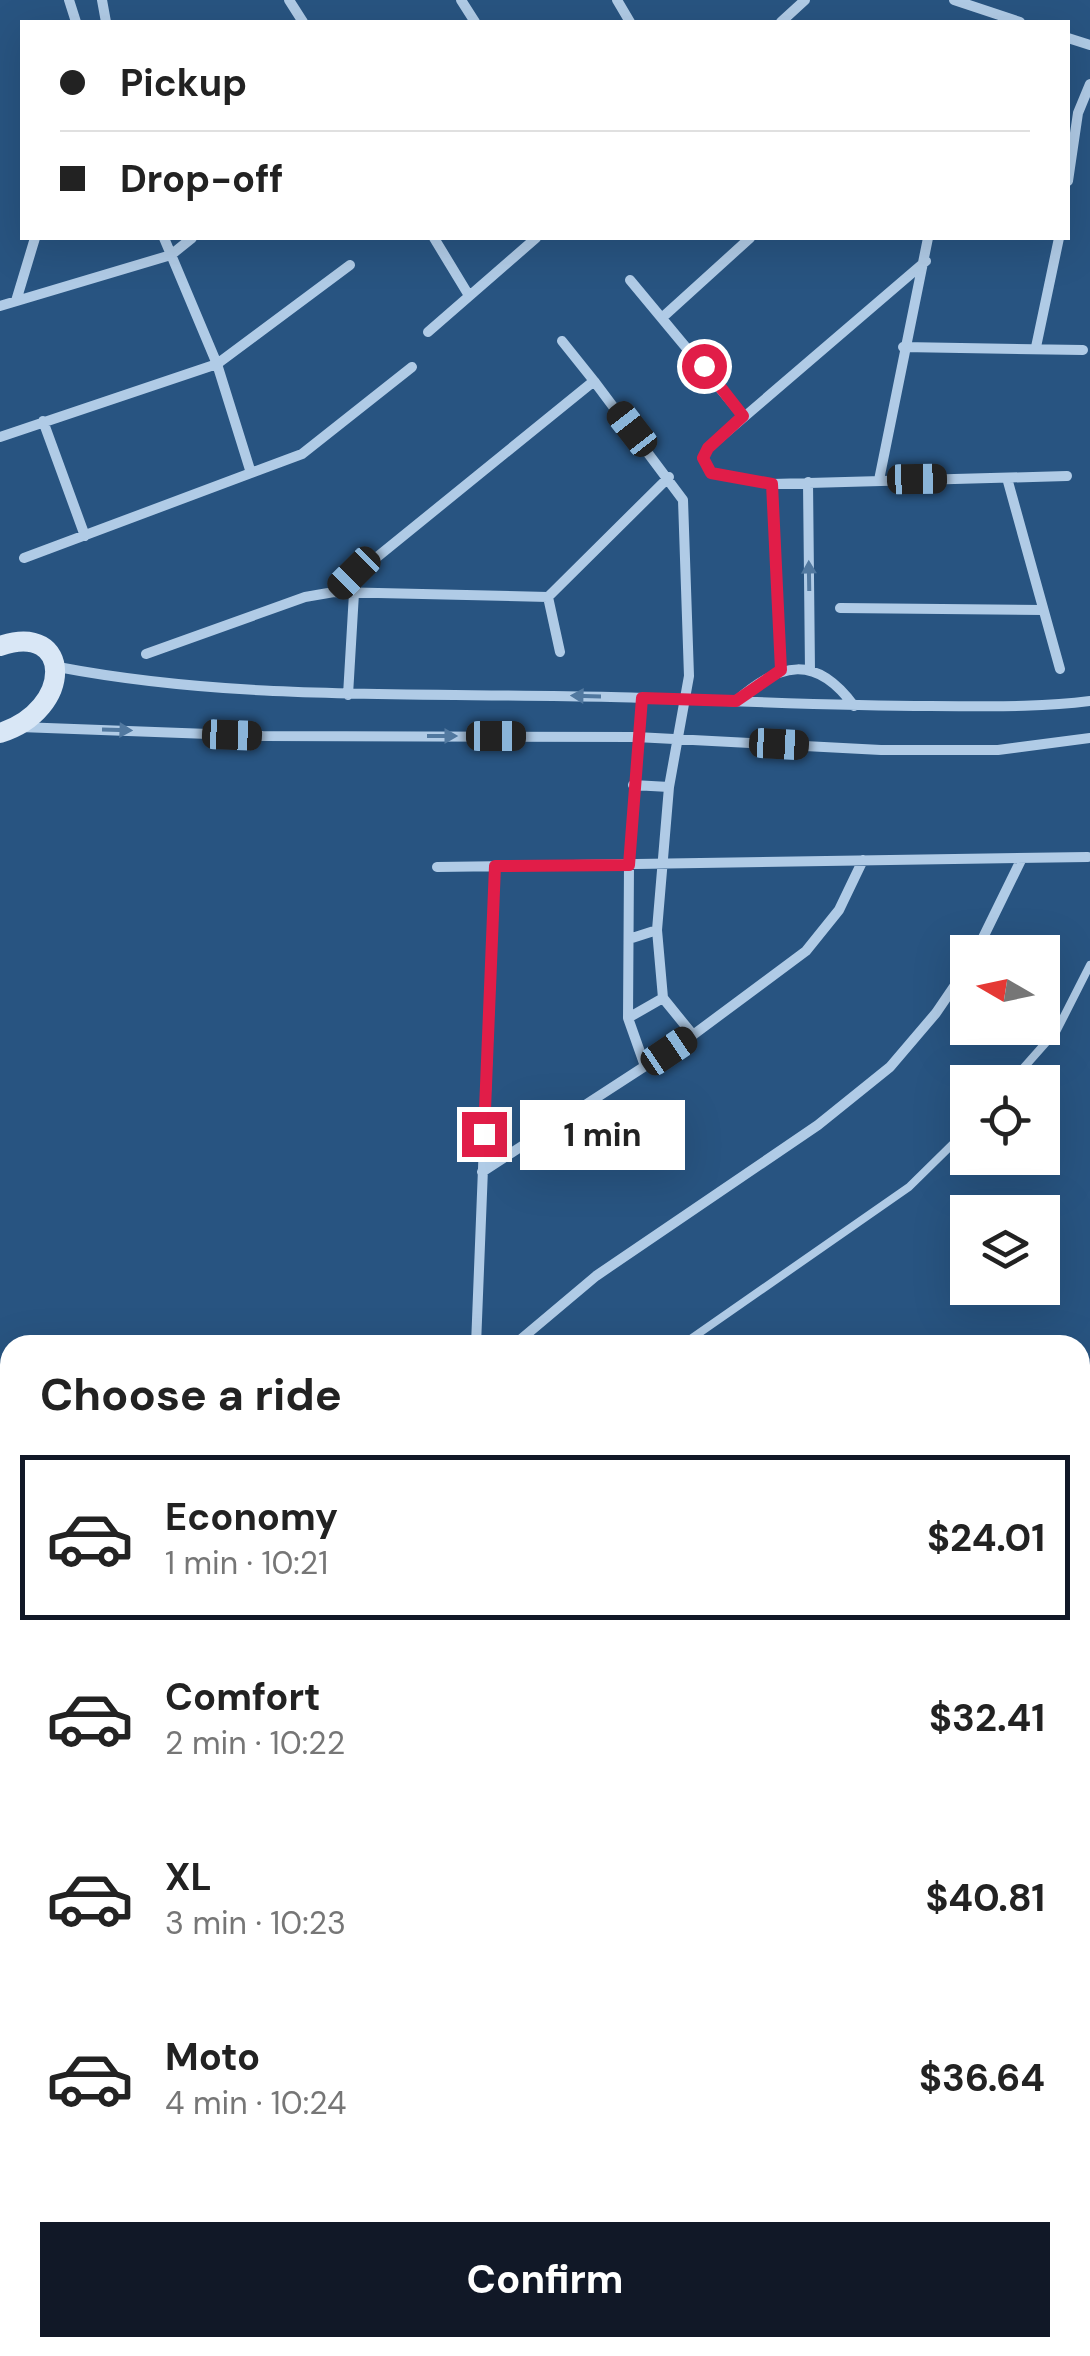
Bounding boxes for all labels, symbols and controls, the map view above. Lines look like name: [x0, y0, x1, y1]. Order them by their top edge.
text: Pickup: [120, 58, 247, 108]
text: Drop-off: [120, 154, 283, 204]
route start: [682, 344, 727, 389]
car: [602, 396, 662, 462]
car: [887, 463, 947, 495]
car: [322, 541, 386, 605]
one-way arrow: [801, 560, 817, 592]
one-way arrow: [570, 688, 602, 704]
car: [201, 719, 263, 751]
car: [466, 721, 526, 751]
one-way arrow: [101, 723, 133, 739]
car: [748, 727, 810, 761]
one-way arrow: [426, 728, 458, 744]
north arrow: [950, 935, 1060, 1045]
map controls: [950, 935, 1060, 1305]
car: [636, 1022, 702, 1080]
button: locate: [950, 1065, 1060, 1175]
callout: 1 min: [519, 1099, 684, 1169]
route end: [462, 1112, 507, 1157]
text: 1 min: [564, 1114, 641, 1156]
button: layers: [950, 1195, 1060, 1305]
text: Choose a ride: [40, 1365, 342, 1424]
text: Economy: [165, 1492, 338, 1542]
icon: car: [45, 1493, 135, 1583]
text: $24.01: [927, 1513, 1045, 1563]
text: 1 min · 10:21: [165, 1542, 328, 1584]
text: Comfort: [165, 1672, 321, 1722]
icon: car: [45, 1673, 135, 1763]
text: $32.41: [929, 1693, 1045, 1743]
text: 2 min · 10:22: [165, 1722, 345, 1764]
text: XL: [165, 1852, 212, 1902]
icon: car: [45, 1853, 135, 1943]
text: $40.81: [925, 1873, 1045, 1923]
text: 3 min · 10:23: [165, 1902, 346, 1944]
text: Moto: [165, 2032, 260, 2082]
icon: car: [45, 2033, 135, 2123]
text: $36.64: [919, 2053, 1045, 2103]
text: 4 min · 10:24: [165, 2082, 347, 2124]
button: Confirm: [40, 2222, 1050, 2337]

